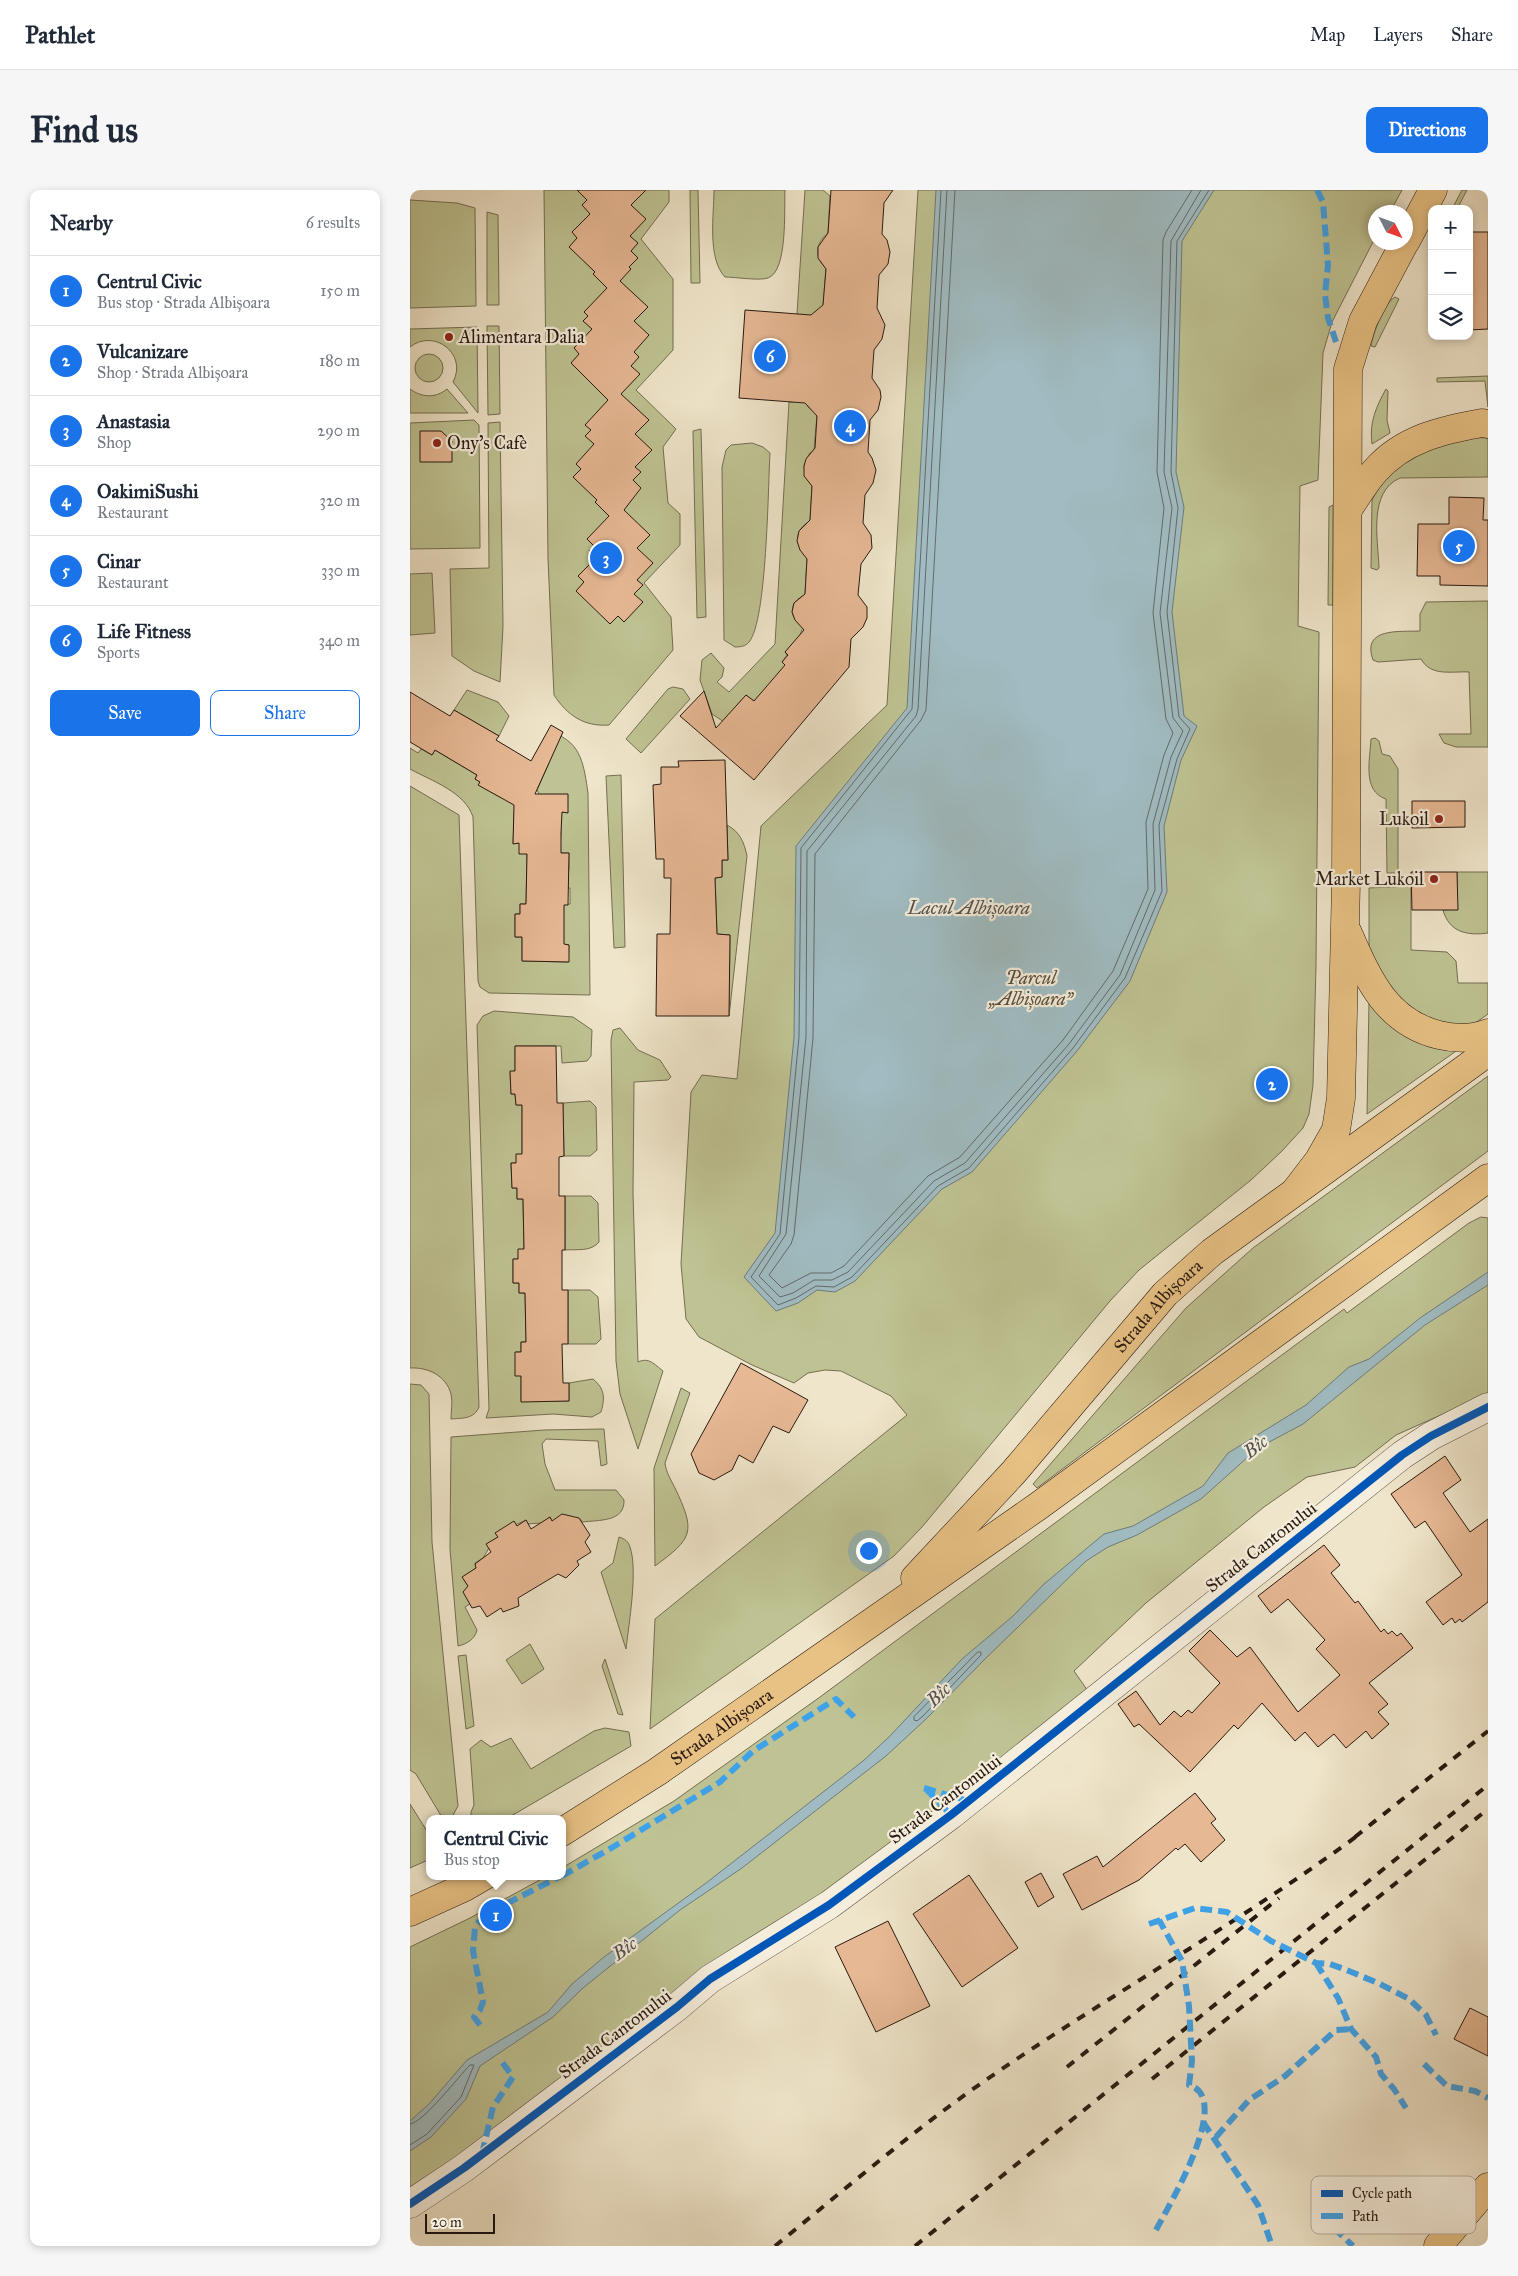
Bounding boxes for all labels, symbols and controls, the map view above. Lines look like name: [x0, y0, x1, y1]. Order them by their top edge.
text: Pathlet: [25, 20, 95, 50]
text: Map: [1310, 24, 1345, 46]
text: Layers: [1373, 24, 1423, 46]
text: Share: [1451, 24, 1493, 46]
button: Directions: [1366, 107, 1488, 153]
text: Find us: [30, 109, 138, 152]
north arrow: [1368, 205, 1413, 250]
map controls: [1428, 205, 1473, 340]
button: +: [1428, 205, 1473, 250]
text: Nearby: [50, 210, 113, 236]
text: 6 results: [306, 213, 360, 232]
button: −: [1428, 250, 1473, 295]
text: Centrul Civic: [97, 270, 202, 293]
text: 1: [63, 281, 69, 300]
text: 150 m: [320, 281, 360, 300]
text: Bus stop · Strada Albișoara: [97, 293, 270, 312]
button: layers: [1428, 295, 1473, 340]
place label: Alimentara Dalia: [458, 326, 585, 348]
marker: Alimentara Dalia: [443, 331, 455, 343]
pin: 6: [754, 337, 786, 375]
text: Vulcanizare: [97, 340, 188, 363]
text: 2: [62, 351, 70, 370]
text: 180 m: [319, 351, 360, 370]
text: Shop · Strada Albișoara: [97, 363, 248, 382]
pin: 4: [834, 407, 866, 445]
text: Anastasia: [97, 410, 170, 433]
text: 3: [63, 421, 69, 440]
text: 290 m: [317, 421, 360, 440]
place label: Ony's Cafè: [447, 432, 527, 454]
text: Shop: [97, 433, 131, 452]
marker: Ony's Cafè: [431, 437, 443, 449]
text: OakimiSushi: [97, 480, 199, 503]
text: 4: [62, 491, 70, 510]
text: 320 m: [320, 491, 360, 510]
text: Restaurant: [97, 503, 169, 522]
pin: 5: [1443, 527, 1475, 565]
pin: 3: [590, 539, 622, 577]
text: Cinar: [97, 550, 141, 573]
text: 5: [62, 561, 70, 580]
text: 330 m: [321, 561, 360, 580]
text: Restaurant: [97, 573, 169, 592]
text: Life Fitness: [97, 620, 191, 643]
text: 6: [62, 631, 70, 650]
text: 340 m: [318, 631, 360, 650]
text: Sports: [97, 643, 140, 662]
button: Save: [50, 690, 200, 736]
button: Share: [210, 690, 360, 736]
place label: Lukoil: [1379, 808, 1429, 830]
marker: Lukoil: [1433, 813, 1445, 825]
place label: Market Lukoil: [1315, 868, 1424, 890]
marker: Market Lukoil: [1428, 873, 1440, 885]
water label: Lacul Albișoara: [907, 896, 1030, 919]
park label: Parcul „Albișoara”: [987, 967, 1074, 1010]
pin: 2: [1256, 1065, 1288, 1103]
street label: Strada Albișoara: [1109, 1255, 1207, 1357]
water label: Bîc: [1238, 1429, 1273, 1464]
street label: Strada Cantonului: [1201, 1497, 1321, 1597]
your location: [856, 1538, 882, 1564]
water label: Bîc: [921, 1677, 956, 1712]
street label: Strada Albișoara: [666, 1683, 777, 1770]
street label: Strada Cantonului: [884, 1749, 1006, 1848]
popup: [426, 1815, 566, 1880]
text: Centrul Civic: [444, 1827, 548, 1850]
text: Bus stop: [444, 1850, 500, 1869]
pin: 1: [480, 1896, 512, 1934]
water label: Bîc: [607, 1931, 642, 1966]
street label: Strada Cantonului: [554, 1984, 676, 2083]
legend: [1311, 2176, 1476, 2234]
text: Cycle path: [1352, 2185, 1412, 2202]
text: Path: [1352, 2208, 1379, 2225]
scale bar: [425, 2211, 495, 2234]
text: 20 m: [432, 2214, 462, 2231]

